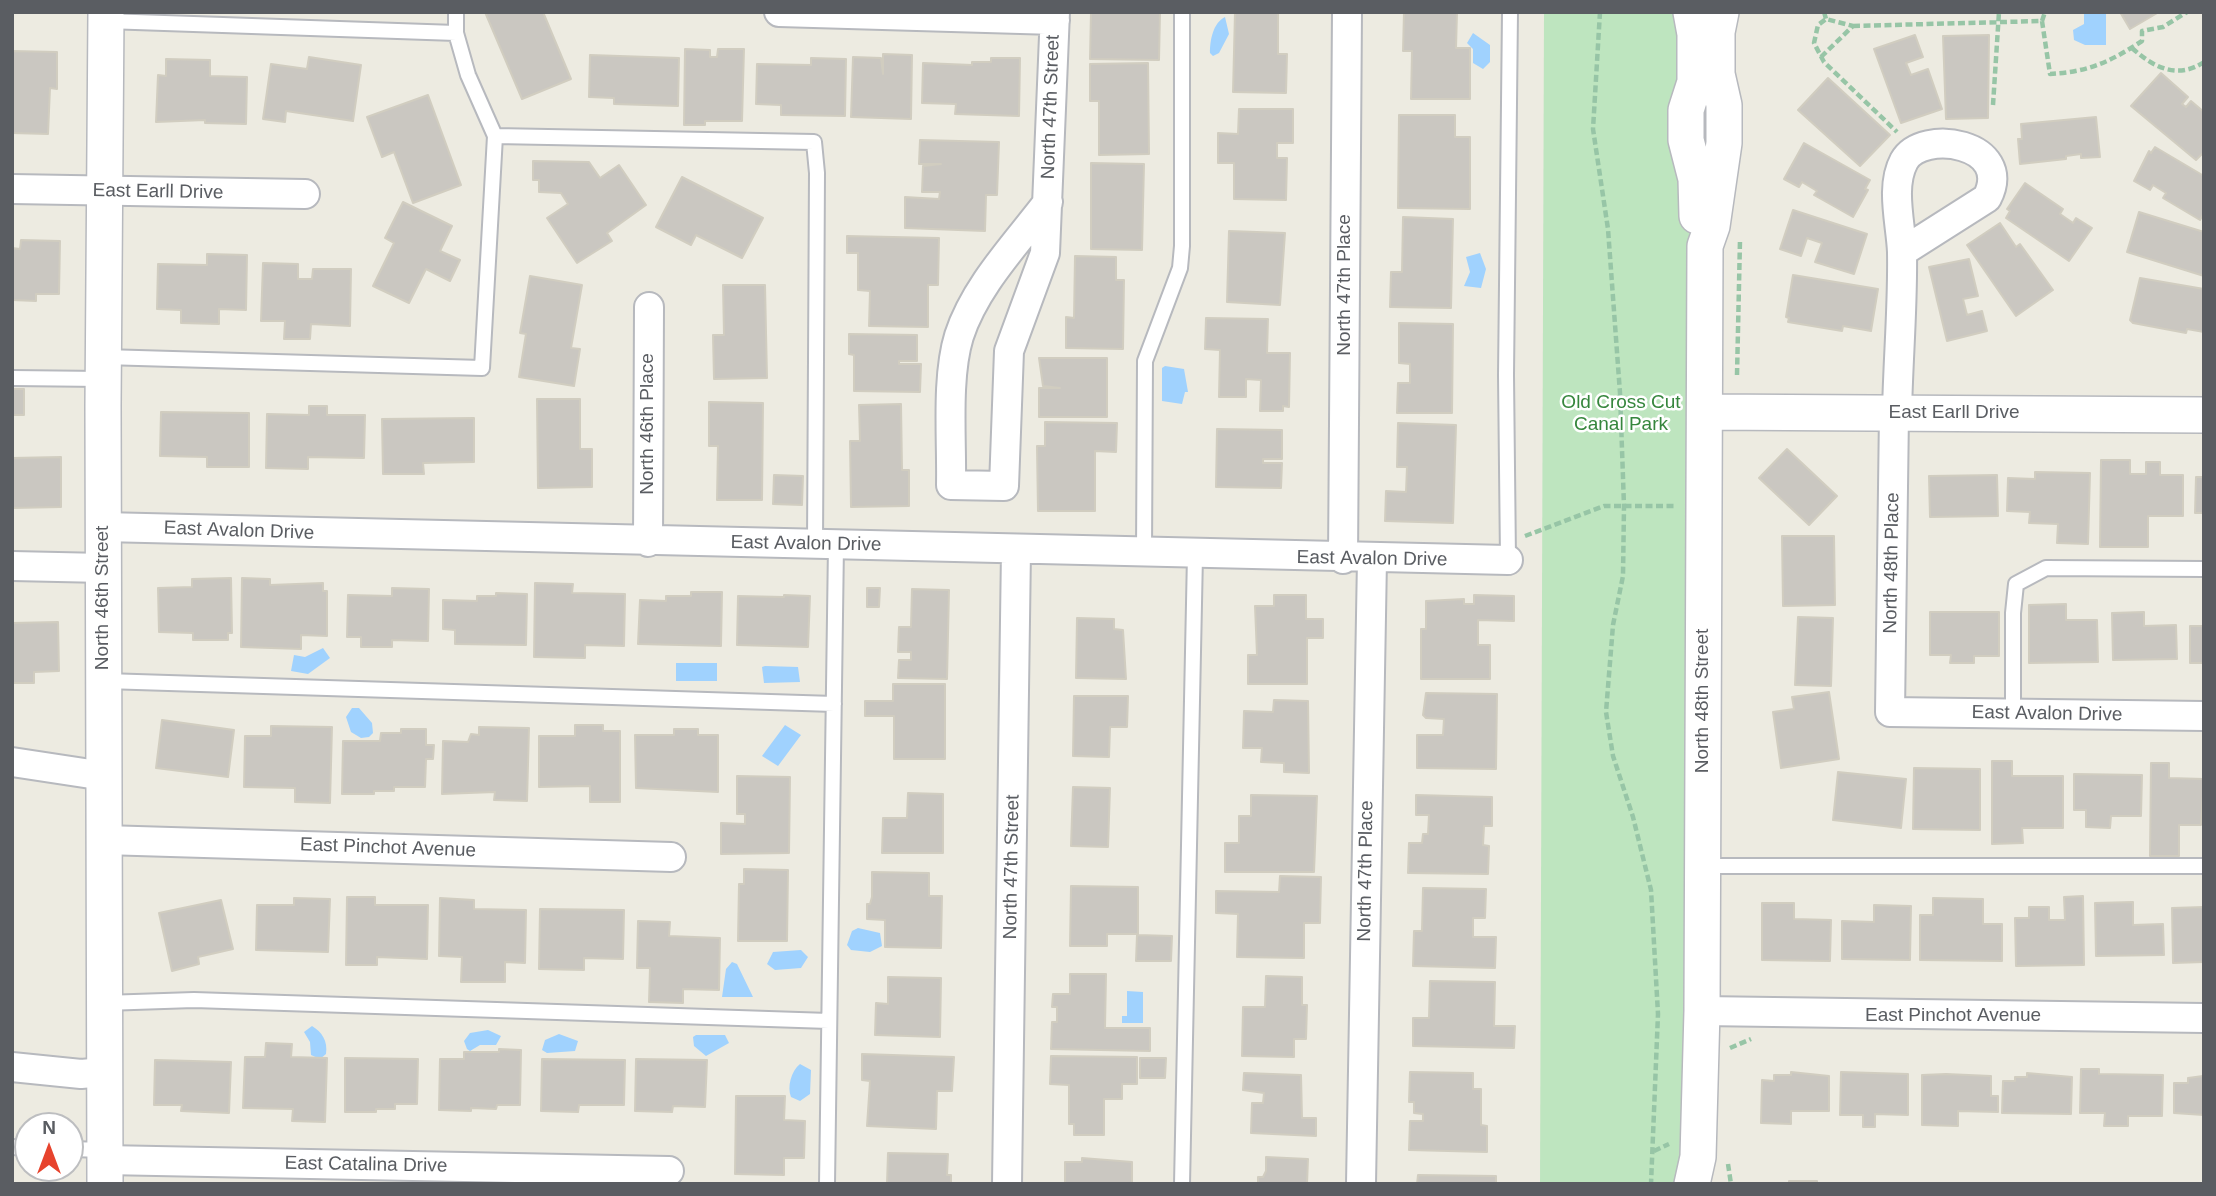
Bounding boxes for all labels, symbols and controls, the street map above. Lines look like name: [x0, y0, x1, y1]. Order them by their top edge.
street label: North 47th Street: [1037, 34, 1065, 180]
street label: East Earll Drive: [92, 179, 224, 205]
street label: North 47th Place: [1334, 214, 1356, 356]
street label: North 46th Place: [637, 353, 659, 495]
park label: Old Cross Cut Canal Park: [1561, 392, 1681, 436]
street label: East Earll Drive: [1889, 402, 2019, 424]
street label: North 48th Place: [1879, 492, 1905, 634]
street label: East Avalon Drive: [163, 517, 315, 545]
street label: North 46th Street: [92, 526, 114, 670]
street label: East Avalon Drive: [730, 531, 882, 557]
street label: East Avalon Drive: [1296, 546, 1448, 572]
street label: North 48th Street: [1692, 629, 1714, 773]
street label: East Avalon Drive: [1971, 701, 2123, 727]
street label: North 47th Street: [999, 794, 1025, 940]
street label: North 47th Place: [1353, 800, 1379, 942]
street label: East Pinchot Avenue: [300, 834, 476, 862]
street label: East Pinchot Avenue: [1865, 1005, 2041, 1027]
north arrow: [14, 1112, 84, 1182]
text: N: [42, 1117, 56, 1138]
street label: East Catalina Drive: [285, 1152, 447, 1178]

